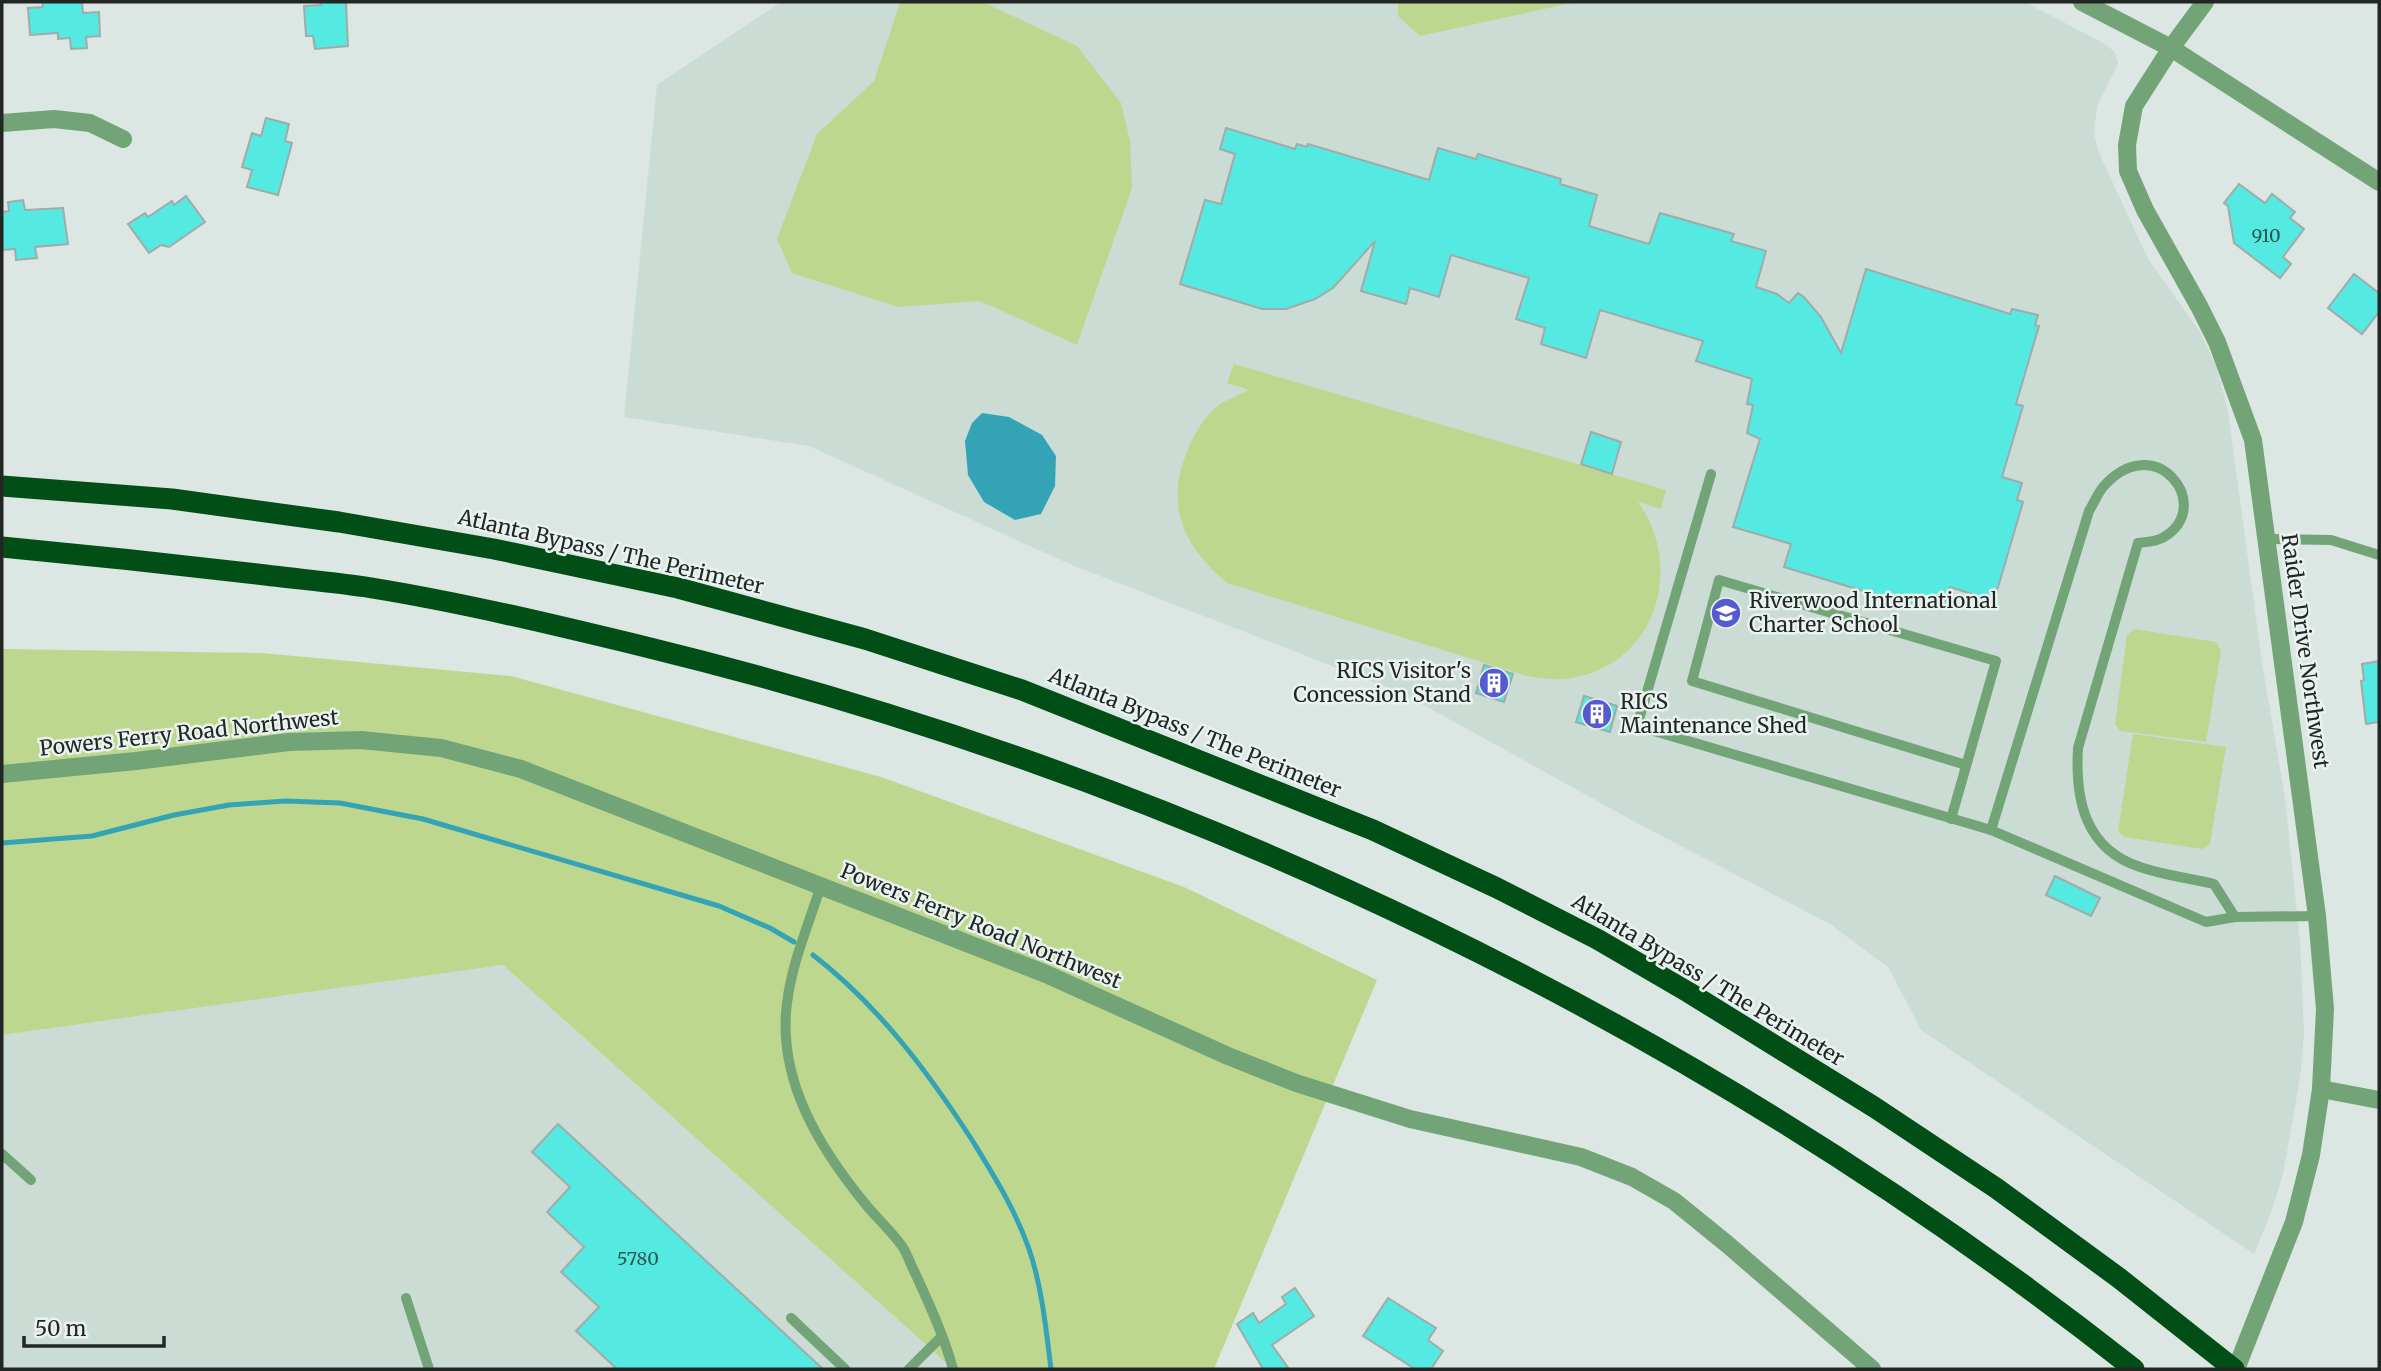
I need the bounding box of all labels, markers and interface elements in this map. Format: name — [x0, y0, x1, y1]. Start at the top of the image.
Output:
house number: 910 — [2251, 224, 2281, 247]
street label: Atlanta Bypass / The Perimeter — [455, 503, 767, 600]
street label: Raider Drive Northwest — [2276, 532, 2335, 770]
place label: Riverwood International Charter School — [1749, 587, 1998, 638]
school or university icon: Riverwood International Charter School — [1709, 596, 1743, 630]
place label: RICS Visitor's Concession Stand — [1293, 657, 1471, 708]
street label: Atlanta Bypass / The Perimeter — [1044, 661, 1345, 804]
building icon: RICS Visitor's Concession Stand — [1477, 666, 1511, 700]
place label: RICS Maintenance Shed — [1620, 688, 1807, 739]
building icon: RICS Maintenance Shed — [1580, 697, 1614, 731]
street label: Powers Ferry Road Northwest — [38, 703, 340, 762]
street label: Powers Ferry Road Northwest — [837, 857, 1126, 994]
street label: Atlanta Bypass / The Perimeter — [1566, 887, 1849, 1072]
house number: 5780 — [617, 1247, 659, 1270]
scale bar — [24, 1304, 164, 1348]
text: 50 m — [35, 1315, 86, 1342]

